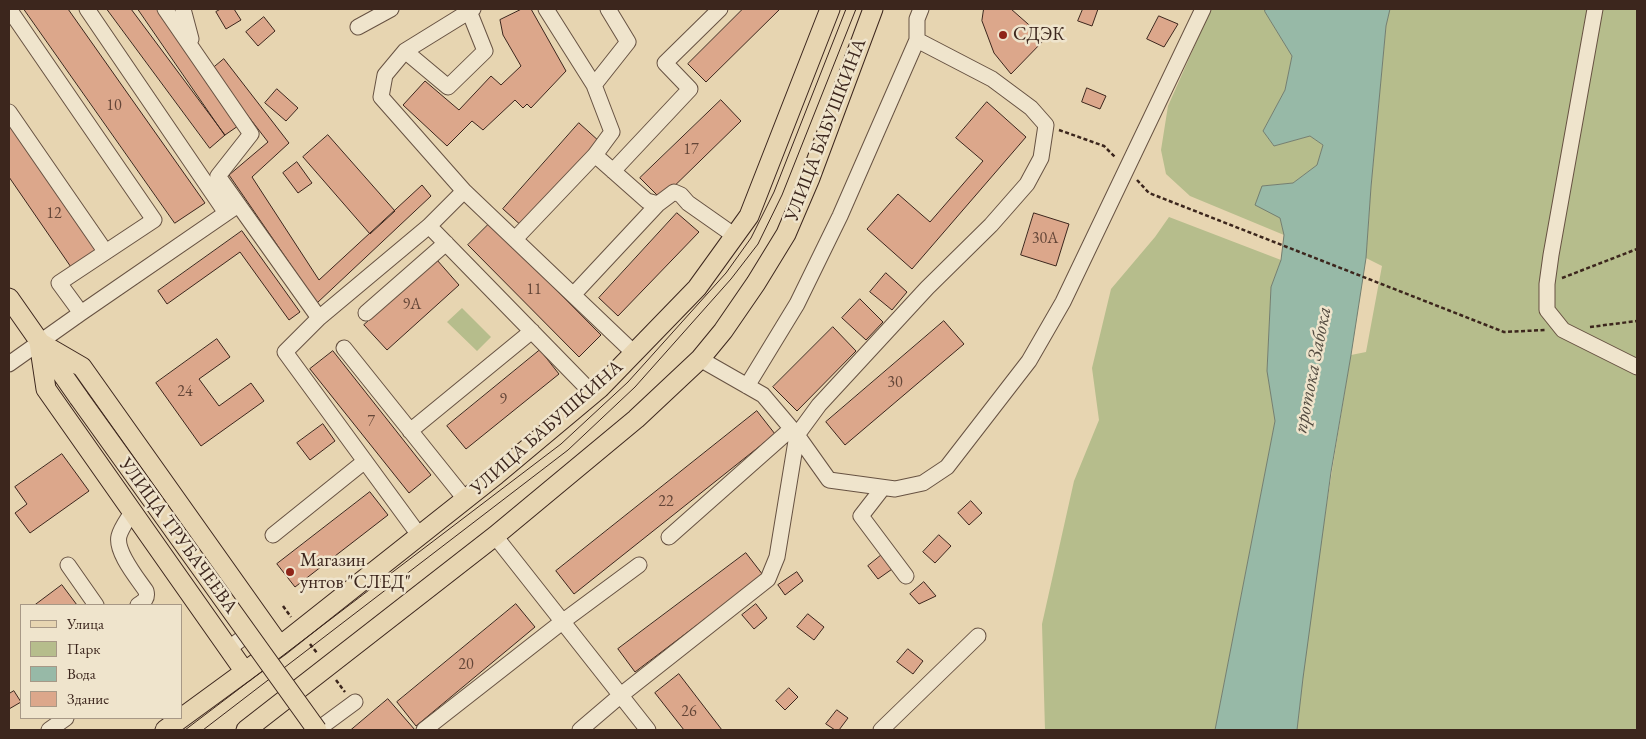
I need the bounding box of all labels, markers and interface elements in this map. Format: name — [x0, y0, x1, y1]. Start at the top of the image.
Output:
place label: СДЭК — [1013, 24, 1065, 46]
marker: СДЭК — [997, 29, 1009, 41]
street label: УЛИЦА БАБУШКИНА — [781, 35, 871, 225]
house number: 10 — [106, 96, 122, 116]
house number: 17 — [683, 140, 699, 160]
house number: 12 — [46, 204, 62, 224]
house number: 30А — [1032, 229, 1058, 249]
house number: 11 — [526, 280, 542, 300]
house number: 9А — [403, 295, 421, 315]
water label: протока Забока — [1289, 305, 1337, 435]
street label: УЛИЦА БАБУШКИНА — [466, 356, 628, 500]
house number: 30 — [887, 373, 903, 393]
house number: 24 — [177, 382, 193, 402]
house number: 9 — [499, 390, 507, 410]
house number: 7 — [367, 412, 375, 432]
street label: УЛИЦА ТРУБАЧЕЕВА — [114, 454, 242, 618]
house number: 22 — [658, 492, 674, 512]
place label: Магазин унтов "СЛЕД" — [300, 550, 411, 594]
marker: Магазин унтов "СЛЕД" — [284, 566, 296, 578]
legend — [20, 604, 182, 719]
text: Улица — [67, 614, 104, 633]
text: Парк — [67, 639, 100, 658]
house number: 20 — [458, 655, 474, 675]
text: Вода — [67, 664, 96, 683]
text: Здание — [67, 689, 109, 708]
house number: 26 — [681, 702, 697, 722]

